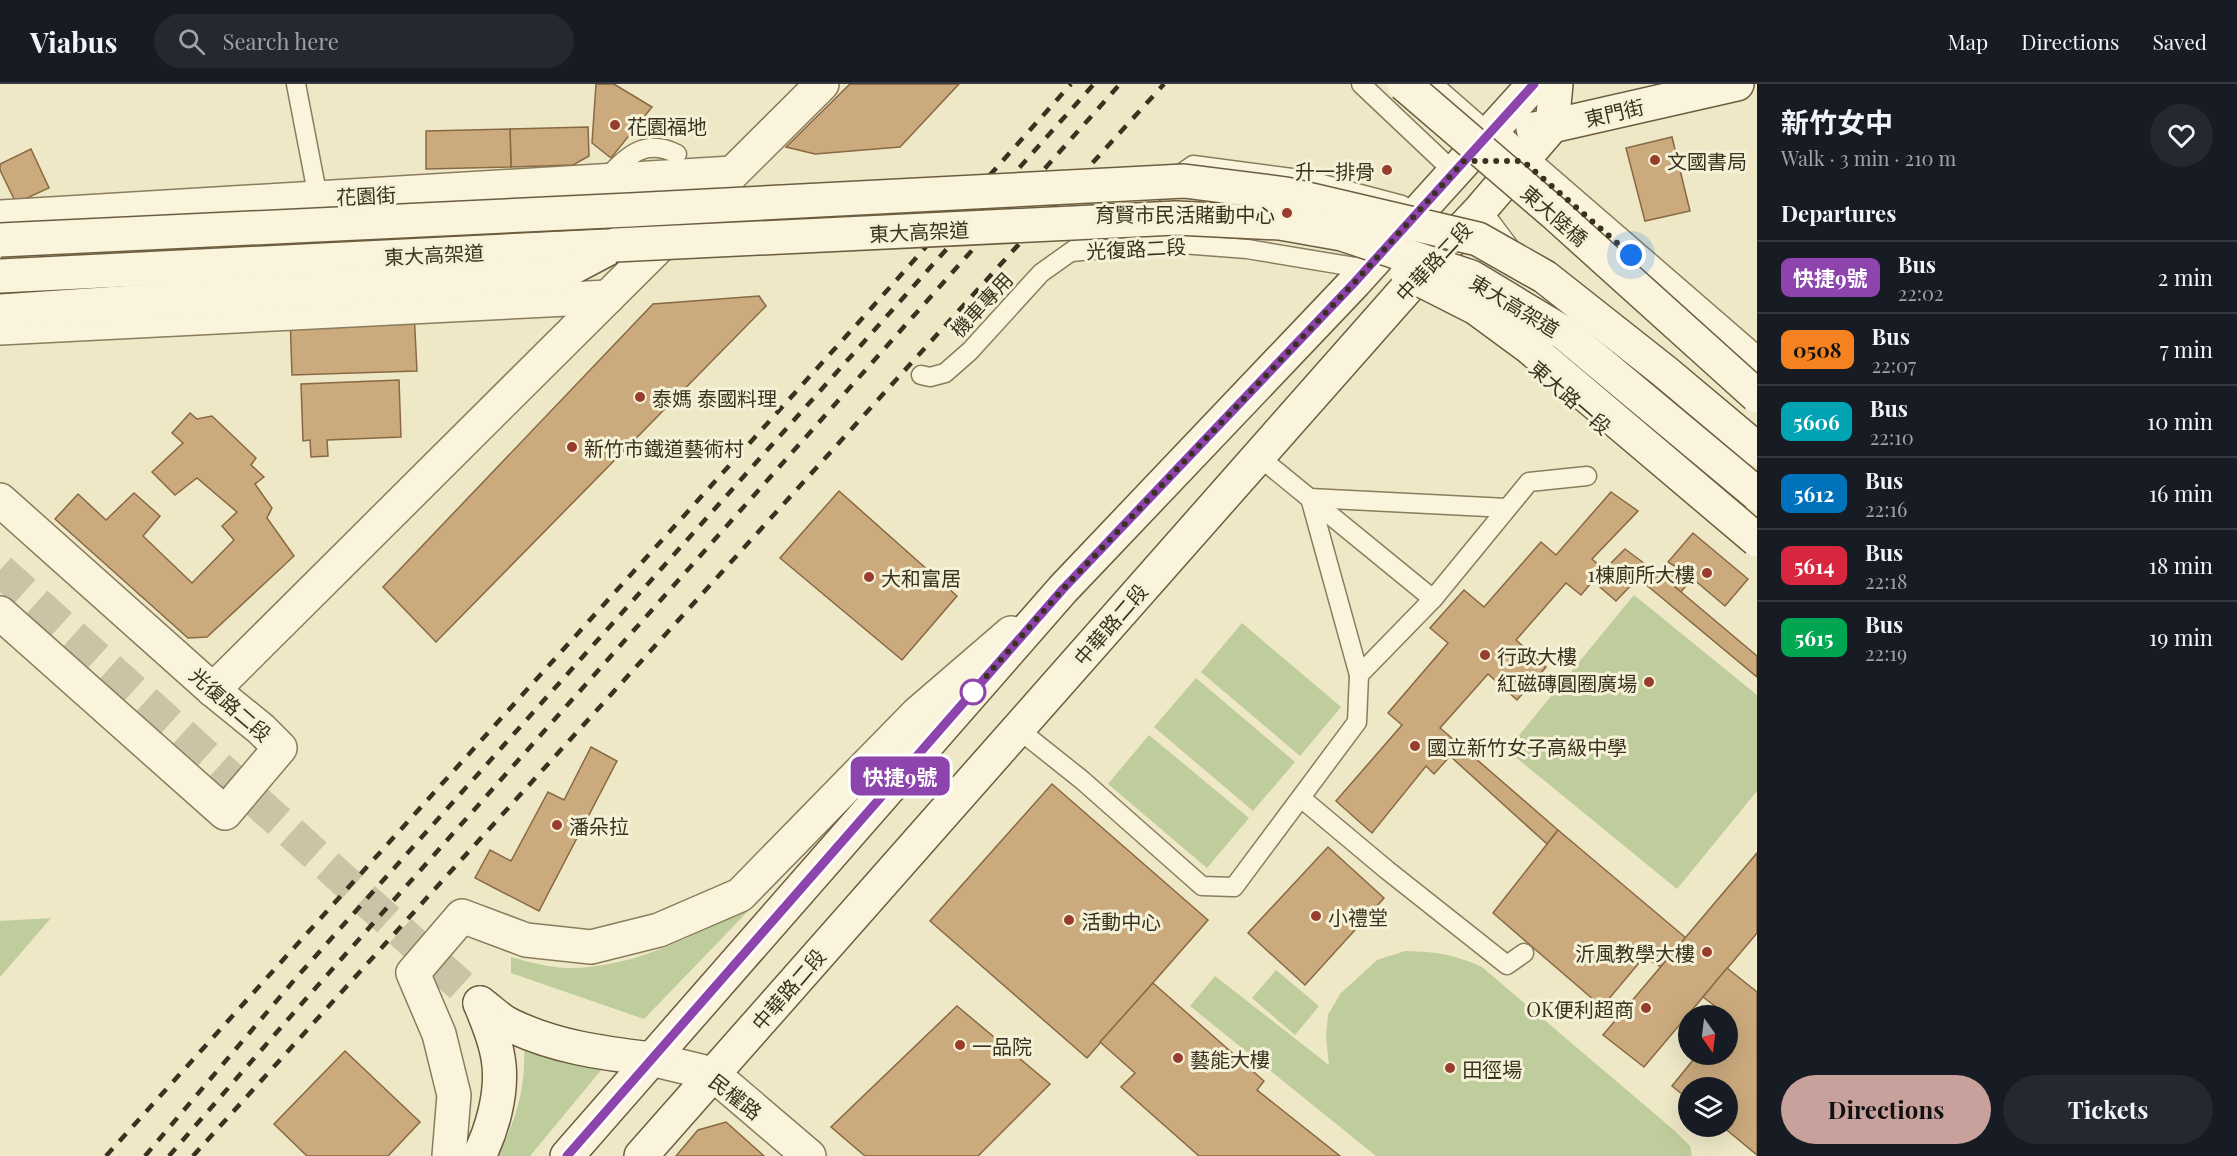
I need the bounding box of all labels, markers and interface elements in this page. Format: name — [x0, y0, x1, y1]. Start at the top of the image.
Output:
search box — [154, 14, 574, 68]
text: Viabus — [30, 23, 118, 60]
icon: search — [175, 25, 208, 58]
text: Search here — [223, 26, 339, 56]
text: Map — [1947, 27, 1988, 55]
text: Directions — [2021, 27, 2119, 55]
text: Saved — [2152, 27, 2207, 55]
street label: 東門街 — [1582, 92, 1646, 132]
text: 新竹女中 — [1781, 103, 1893, 140]
button: heart — [2150, 104, 2213, 167]
place label: 花園福地 — [627, 112, 707, 139]
marker: 花園福地 — [608, 118, 622, 132]
text: Walk · 3 min · 210 m — [1781, 144, 1956, 171]
place label: 文國書局 — [1667, 147, 1747, 174]
marker: 文國書局 — [1648, 153, 1662, 167]
place label: 升一排骨 — [1295, 157, 1375, 184]
marker: 升一排骨 — [1380, 163, 1394, 177]
street label: 東大陸橋 — [1516, 179, 1594, 251]
street label: 花園街 — [335, 180, 397, 210]
text: Departures — [1781, 198, 1896, 228]
place label: 育賢市民活賭動中心 — [1095, 200, 1275, 227]
marker: 育賢市民活賭動中心 — [1280, 206, 1294, 220]
street label: 東大高架道 — [868, 215, 970, 247]
street label: 中華路二段 — [1389, 215, 1477, 307]
street label: 光復路二段 — [1085, 232, 1187, 264]
street label: 東大高架道 — [383, 238, 485, 270]
your location — [1616, 240, 1646, 270]
text: Bus — [1898, 249, 1936, 279]
text: 2 min — [2158, 262, 2213, 292]
text: 快捷9號 — [1793, 263, 1868, 291]
street label: 機車專用 — [944, 266, 1018, 342]
street label: 東大高架道 — [1465, 268, 1565, 342]
text: 22:02 — [1898, 279, 1944, 306]
text: Bus — [1872, 321, 1910, 351]
text: 7 min — [2160, 334, 2213, 364]
text: 0508 — [1793, 335, 1842, 363]
text: 22:07 — [1872, 351, 1916, 378]
street label: 東大路一段 — [1524, 354, 1618, 440]
place label: 泰媽 泰國料理 — [652, 384, 777, 411]
marker: 泰媽 泰國料理 — [633, 390, 647, 404]
text: Bus — [1870, 393, 1908, 423]
text: 10 min — [2147, 406, 2213, 436]
text: 5606 — [1793, 407, 1840, 435]
text: 22:10 — [1870, 423, 1914, 450]
place label: 新竹市鐵道藝術村 — [584, 434, 744, 461]
marker: 新竹市鐵道藝術村 — [565, 440, 579, 454]
text: Bus — [1865, 465, 1903, 495]
text: 16 min — [2149, 478, 2213, 508]
text: 5612 — [1794, 479, 1834, 507]
text: 22:16 — [1865, 495, 1907, 522]
text: Bus — [1865, 537, 1903, 567]
text: 18 min — [2149, 550, 2213, 580]
text: 5614 — [1794, 551, 1834, 579]
place label: 1棟廁所大樓 — [1588, 560, 1695, 587]
place label: 大和富居 — [881, 564, 961, 591]
marker: 1棟廁所大樓 — [1700, 566, 1714, 580]
text: 22:18 — [1865, 567, 1907, 594]
marker: 大和富居 — [862, 570, 876, 584]
street label: 中華路二段 — [1067, 577, 1153, 671]
text: Bus — [1865, 609, 1903, 639]
text: 19 min — [2149, 622, 2213, 652]
text: 5615 — [1795, 623, 1833, 651]
text: 22:19 — [1865, 639, 1907, 666]
place label: 行政大樓 — [1497, 642, 1577, 669]
marker: 行政大樓 — [1478, 648, 1492, 662]
street label: 光復路二段 — [184, 661, 278, 747]
place label: 紅磁磚圓圈廣場 — [1497, 669, 1637, 696]
marker: 紅磁磚圓圈廣場 — [1642, 675, 1656, 689]
unlabelled marker — [960, 679, 986, 705]
place label: 國立新竹女子高級中學 — [1427, 733, 1627, 760]
marker: 國立新竹女子高級中學 — [1408, 739, 1422, 753]
line badge: 快捷9號 — [858, 756, 942, 796]
text: 快捷9號 — [863, 762, 937, 790]
place label: 潘朵拉 — [569, 812, 629, 839]
marker: 潘朵拉 — [550, 818, 564, 832]
place label: 小禮堂 — [1328, 903, 1388, 930]
place label: 活動中心 — [1081, 907, 1161, 934]
marker: 小禮堂 — [1309, 909, 1323, 923]
marker: 活動中心 — [1062, 913, 1076, 927]
place label: 沂風教學大樓 — [1575, 939, 1695, 966]
street label: 中華路二段 — [745, 942, 831, 1036]
marker: 沂風教學大樓 — [1700, 945, 1714, 959]
place label: OK便利超商 — [1526, 995, 1634, 1022]
marker: OK便利超商 — [1639, 1001, 1653, 1015]
north arrow — [1678, 1005, 1738, 1065]
map controls — [1678, 1005, 1738, 1137]
place label: 一品院 — [972, 1032, 1032, 1059]
marker: 一品院 — [953, 1038, 967, 1052]
place label: 藝能大樓 — [1190, 1045, 1270, 1072]
marker: 藝能大樓 — [1171, 1051, 1185, 1065]
place label: 田徑場 — [1462, 1055, 1522, 1082]
marker: 田徑場 — [1443, 1061, 1457, 1075]
street label: 民權路 — [704, 1067, 768, 1125]
button: Directions — [1781, 1075, 1991, 1144]
button: Tickets — [2003, 1075, 2213, 1144]
button: layers — [1678, 1077, 1738, 1137]

